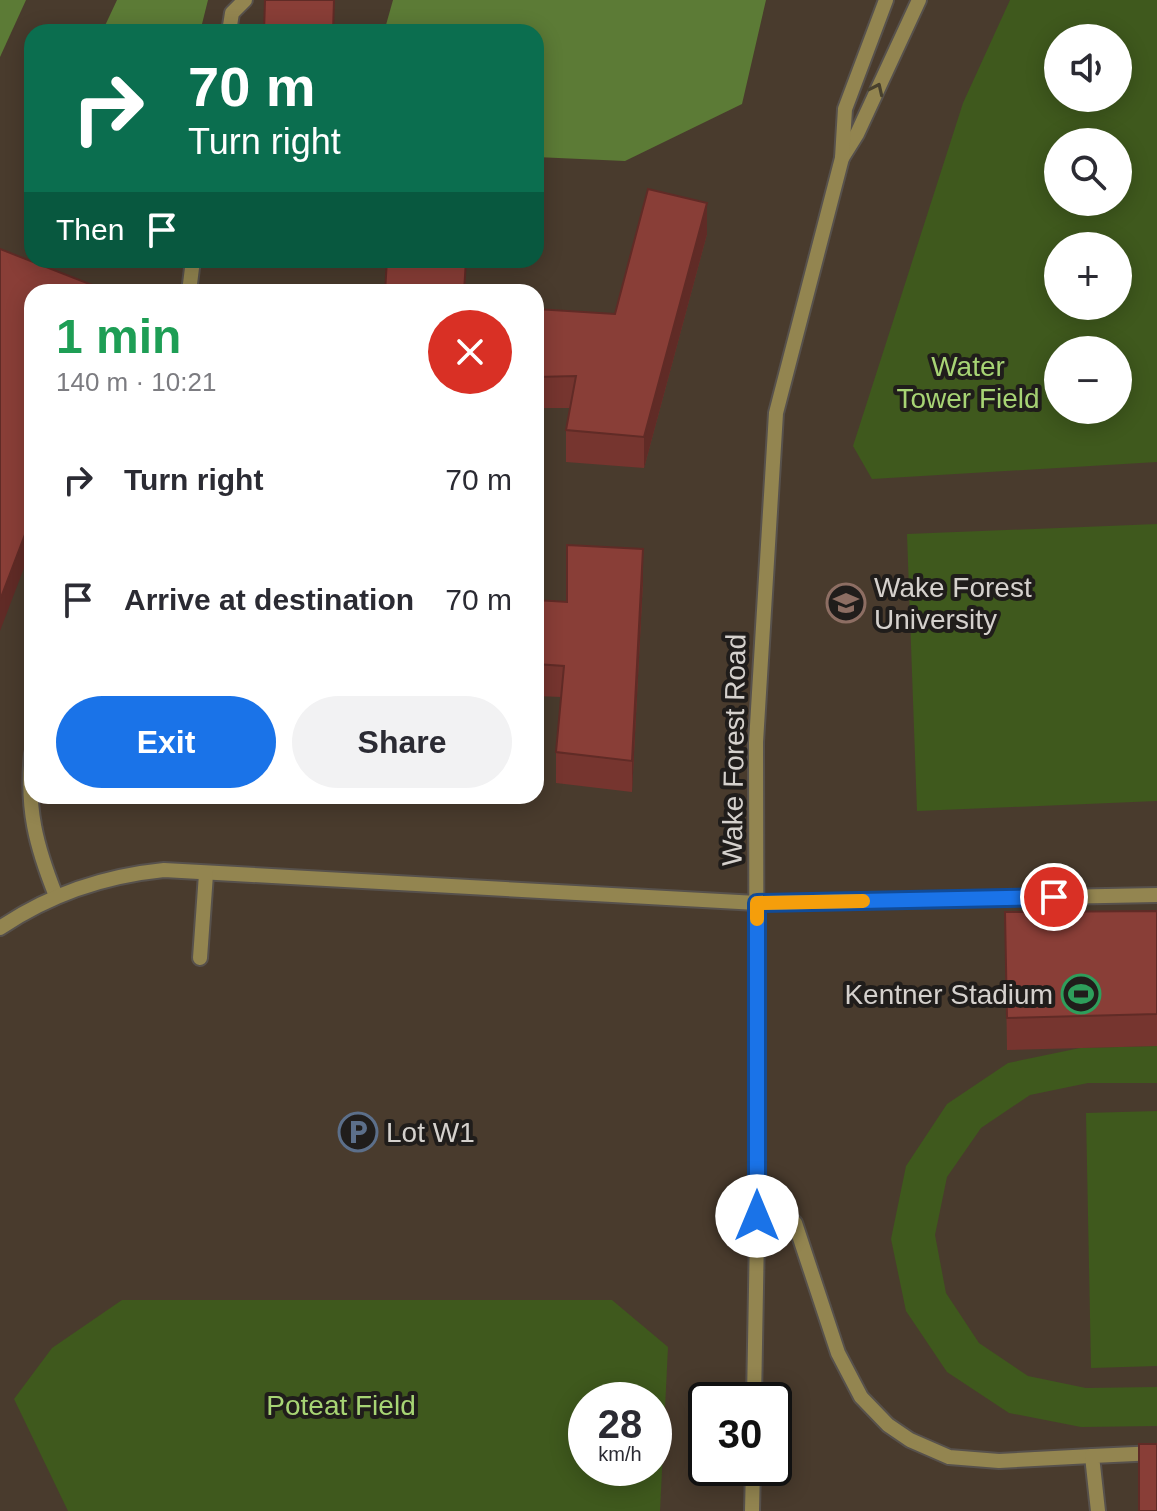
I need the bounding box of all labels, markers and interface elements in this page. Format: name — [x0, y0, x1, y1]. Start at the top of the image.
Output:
map controls — [1044, 24, 1132, 424]
button: sound — [1044, 24, 1132, 112]
text: 70 m — [188, 55, 316, 118]
icon: right — [56, 56, 160, 160]
one-way arrow — [867, 82, 883, 97]
text: Turn right — [188, 121, 341, 162]
button: search — [1044, 128, 1132, 216]
icon: arrive — [140, 208, 184, 252]
text: Then — [56, 213, 124, 246]
button: + — [1044, 232, 1132, 320]
text: 1 min — [56, 310, 181, 363]
button: close — [428, 310, 512, 394]
button: − — [1044, 336, 1132, 424]
park label: Water Tower Field — [896, 351, 1040, 414]
text: 140 m · 10:21 — [56, 367, 216, 397]
icon: right — [56, 458, 100, 502]
text: Turn right — [124, 463, 263, 496]
text: 70 m — [445, 463, 512, 496]
place label: Wake Forest University — [874, 572, 1032, 635]
icon: arrive — [56, 578, 100, 622]
school or university icon: Wake Forest University — [825, 582, 867, 624]
text: Arrive at destination — [124, 583, 414, 616]
text: 70 m — [445, 583, 512, 616]
street label: Wake Forest Road — [716, 634, 752, 866]
button: Exit — [56, 696, 276, 788]
button: Share — [292, 696, 512, 788]
pin — [1020, 863, 1088, 931]
icon: arrive — [1032, 875, 1076, 919]
sports icon: Kentner Stadium — [1060, 973, 1102, 1015]
place label: Kentner Stadium — [844, 979, 1053, 1010]
parking icon: Lot W1 — [337, 1111, 379, 1153]
place label: Lot W1 — [386, 1117, 475, 1148]
position arrow — [715, 1174, 799, 1258]
speed limit sign: 30 — [688, 1382, 792, 1486]
park label: Poteat Field — [266, 1390, 416, 1421]
text: 28 — [598, 1402, 642, 1446]
text: km/h — [598, 1443, 642, 1465]

